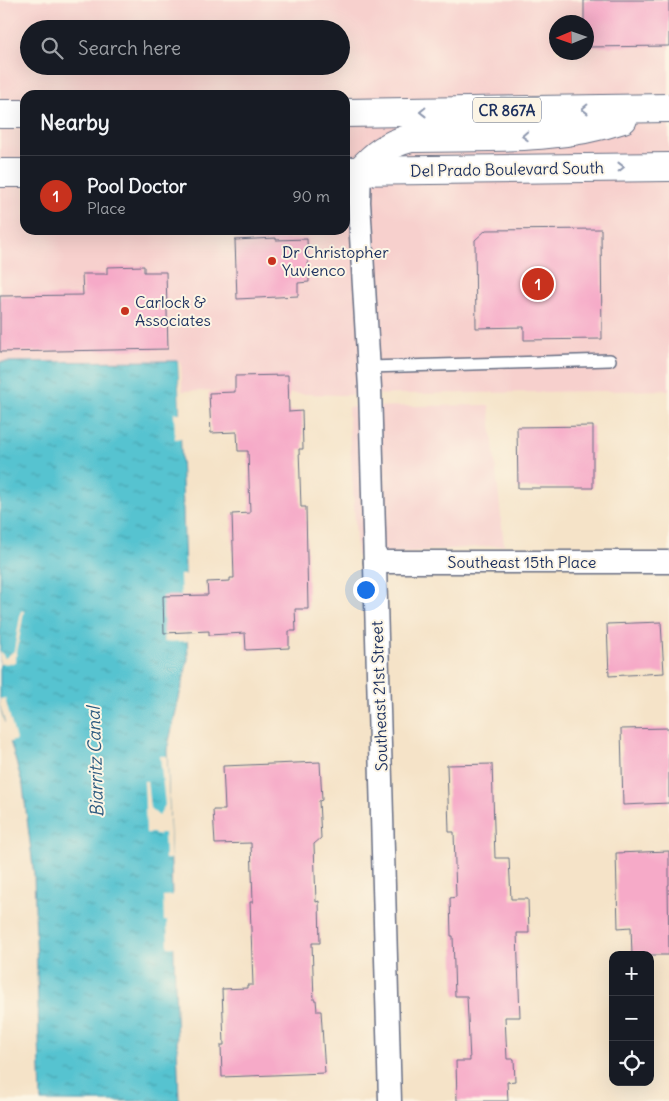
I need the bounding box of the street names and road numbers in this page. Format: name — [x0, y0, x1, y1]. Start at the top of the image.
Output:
road number: CR 867A — [473, 98, 541, 122]
street label: Del Prado Boulevard South — [410, 157, 604, 181]
street label: Southeast 15th Place — [448, 552, 596, 572]
street label: Southeast 21st Street — [366, 620, 392, 772]

